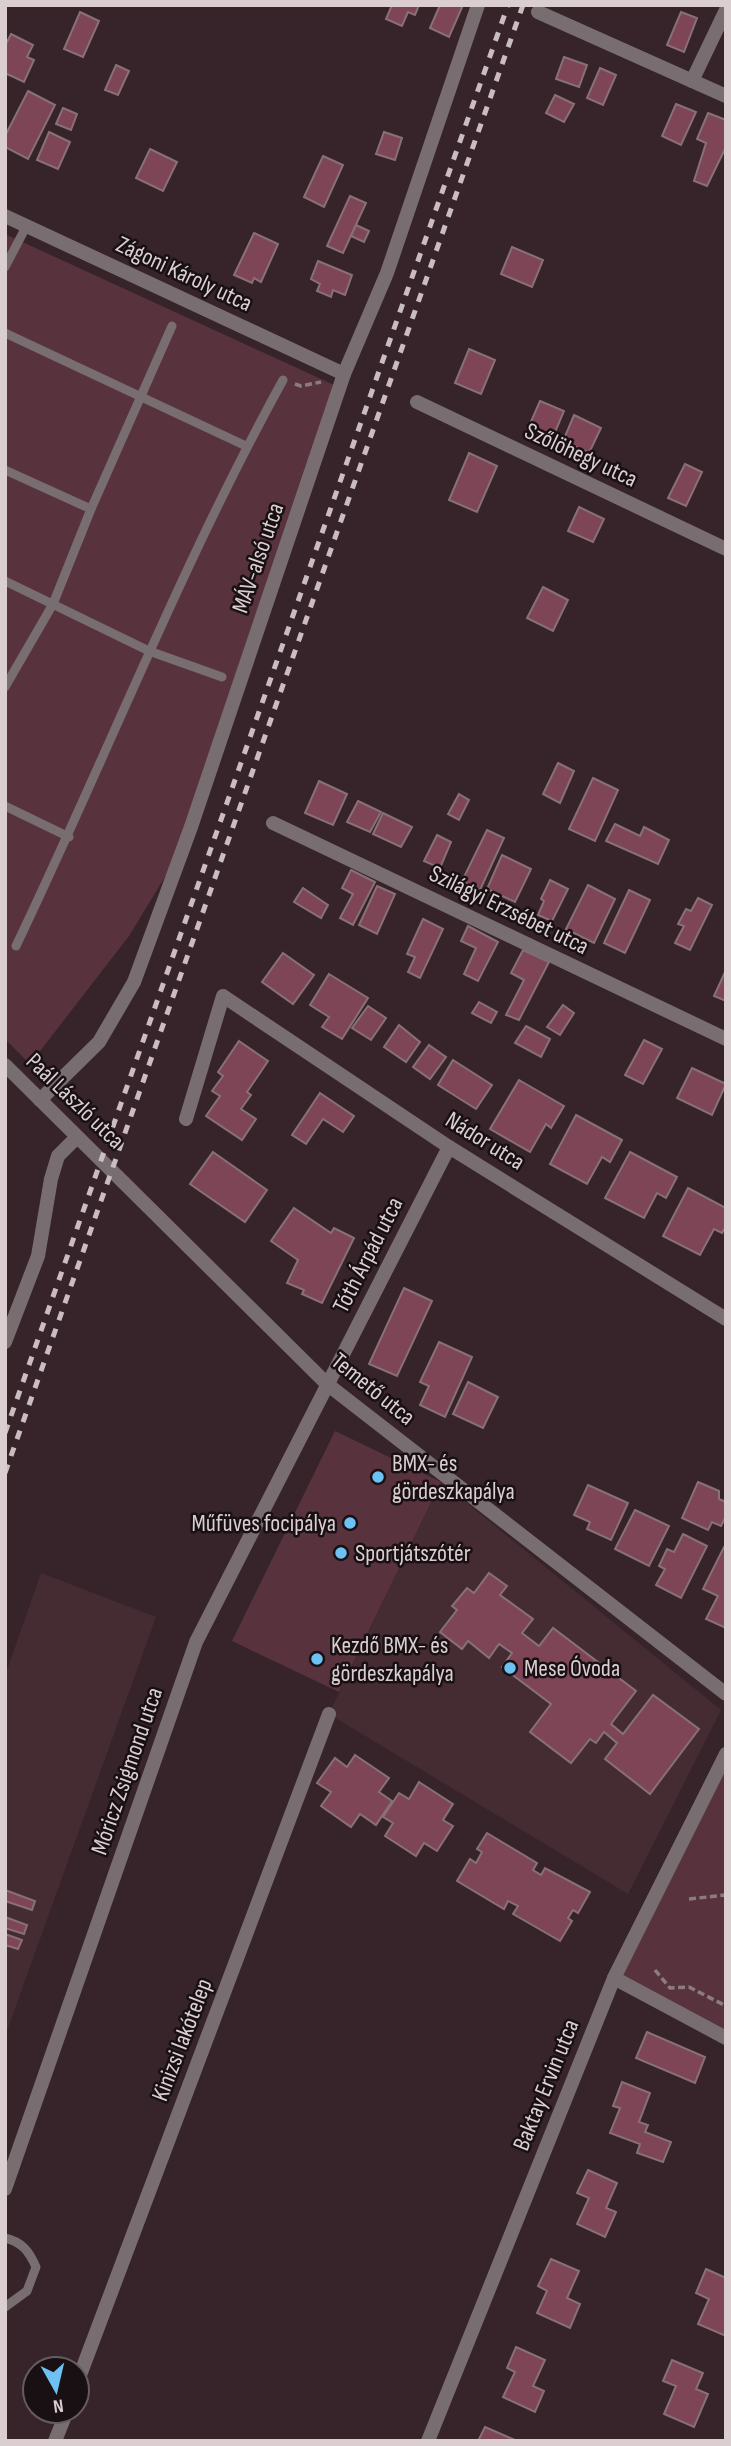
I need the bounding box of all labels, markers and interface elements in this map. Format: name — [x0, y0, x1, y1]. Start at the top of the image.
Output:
street label: Zágoni Károly utca — [111, 230, 257, 318]
street label: Szőlöhegy utca — [520, 416, 642, 494]
street label: MÁV-alsó utca — [226, 499, 290, 617]
street label: Szilágyi Erzsébet utca — [425, 859, 593, 961]
street label: Paál László utca — [20, 1047, 130, 1155]
street label: Nádor utca — [440, 1105, 530, 1177]
street label: Tóth Árpád utca — [327, 1192, 409, 1318]
street label: Temető utca — [325, 1346, 421, 1432]
place label: BMX- és gördeszkapálya — [392, 1449, 515, 1506]
marker: BMX- és gördeszkapálya — [370, 1469, 386, 1485]
place label: Műfüves focipálya — [191, 1509, 336, 1538]
marker: Műfüves focipálya — [342, 1515, 358, 1531]
place label: Sportjátszótér — [355, 1539, 471, 1568]
marker: Sportjátszótér — [333, 1545, 349, 1561]
place label: Kezdő BMX- és gördeszkapálya — [331, 1631, 454, 1688]
marker: Kezdő BMX- és gördeszkapálya — [309, 1651, 325, 1667]
place label: Mese Óvoda — [524, 1654, 620, 1683]
marker: Mese Óvoda — [502, 1660, 518, 1676]
street label: Móricz Zsigmond utca — [85, 1684, 169, 1858]
street label: Kinizsi lakótelep — [145, 1975, 219, 2105]
street label: Baktay Ervin utca — [507, 2015, 585, 2155]
north arrow — [21, 2355, 91, 2425]
text: N — [52, 2393, 65, 2417]

